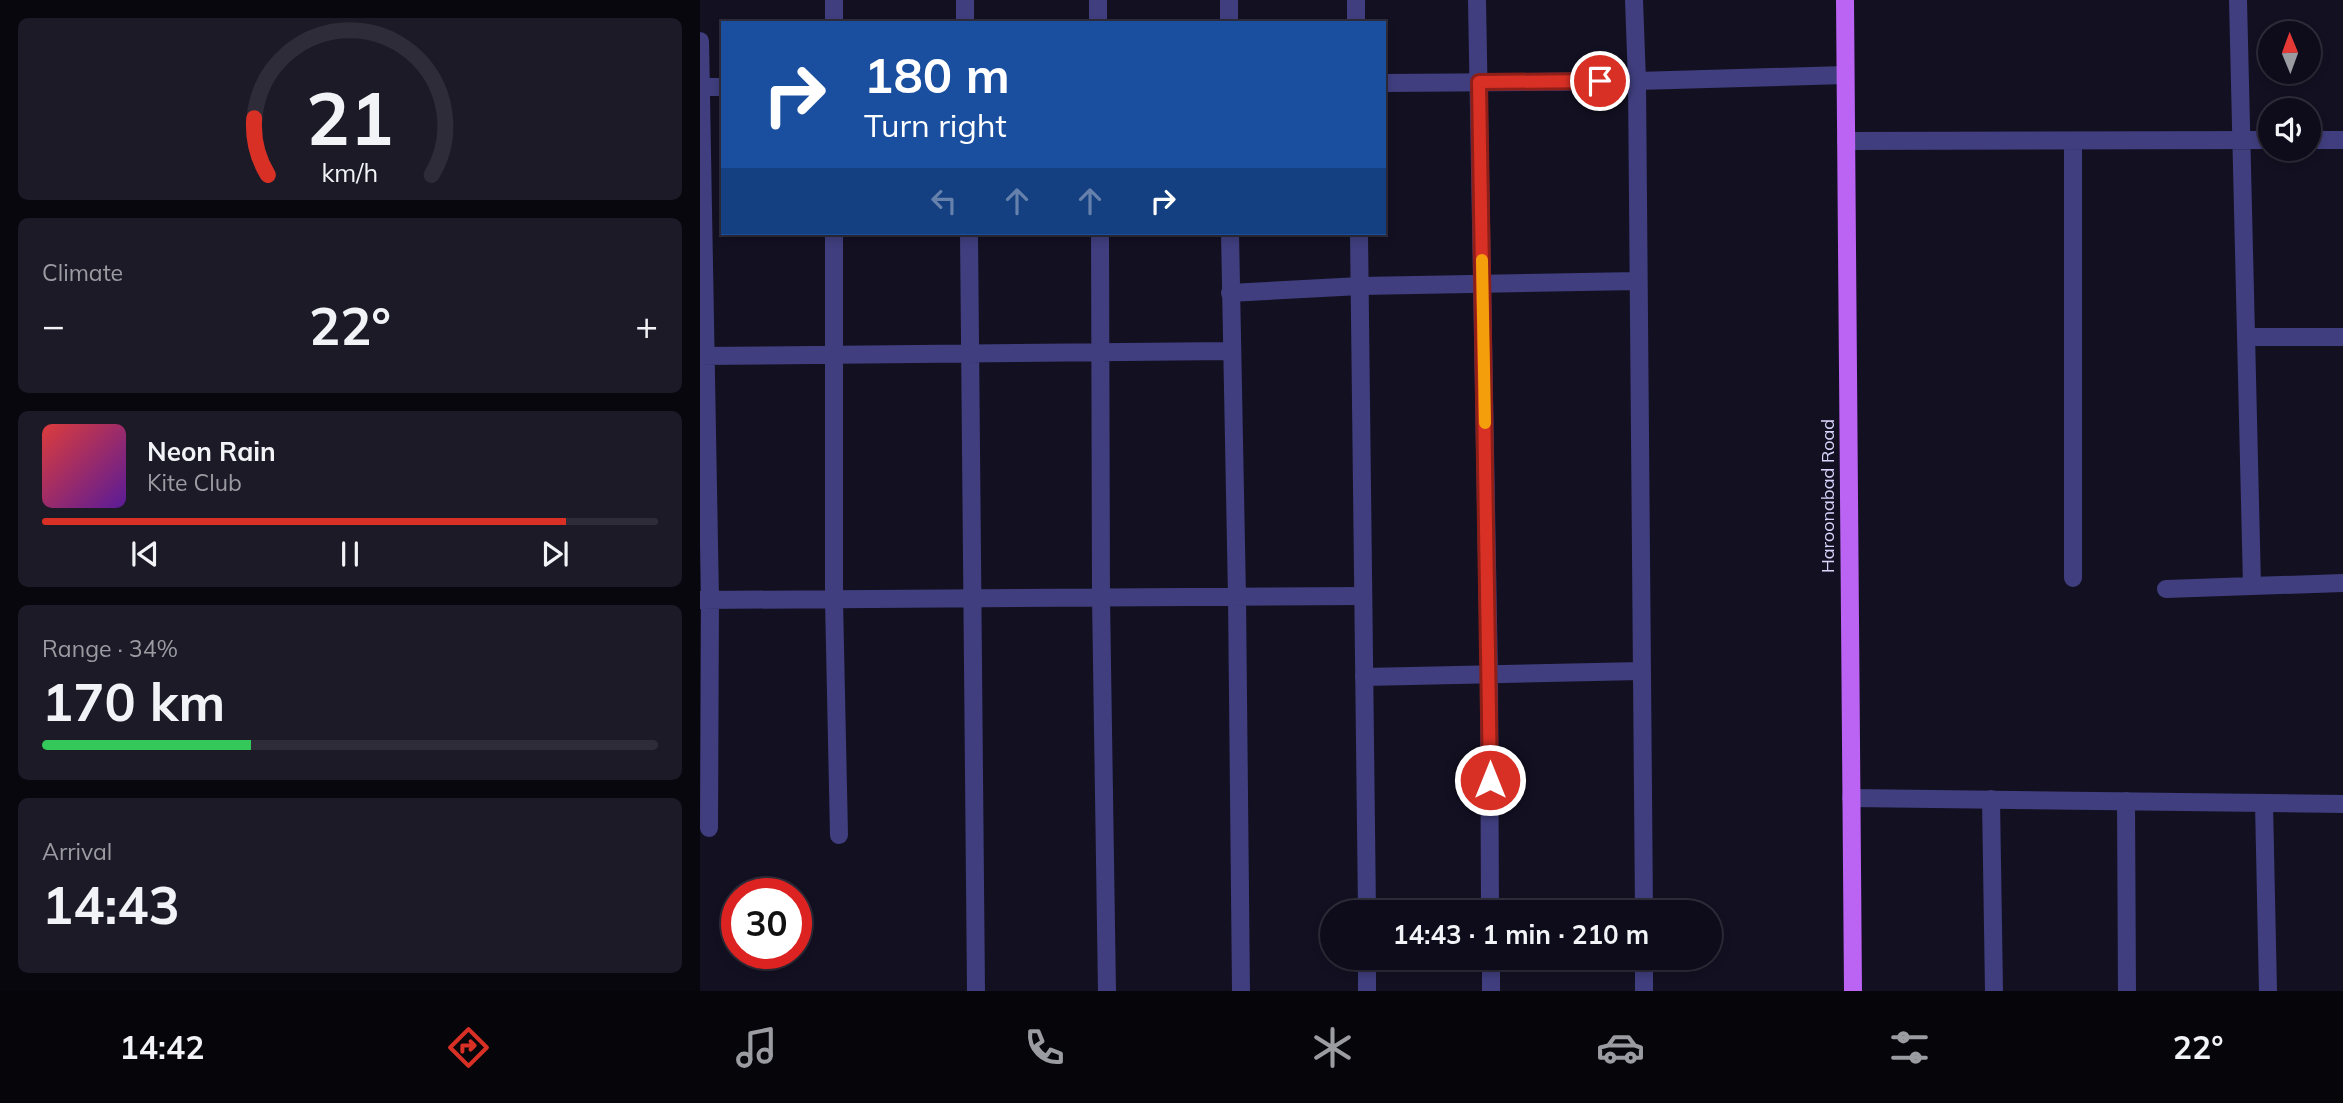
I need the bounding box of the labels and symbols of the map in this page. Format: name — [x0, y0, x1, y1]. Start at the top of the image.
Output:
north arrow — [2258, 21, 2320, 84]
pin — [1570, 51, 1630, 111]
street label: Haroonabad Road — [1816, 419, 1839, 573]
position arrow — [1453, 743, 1527, 817]
speed limit sign: 30 — [721, 878, 812, 969]

